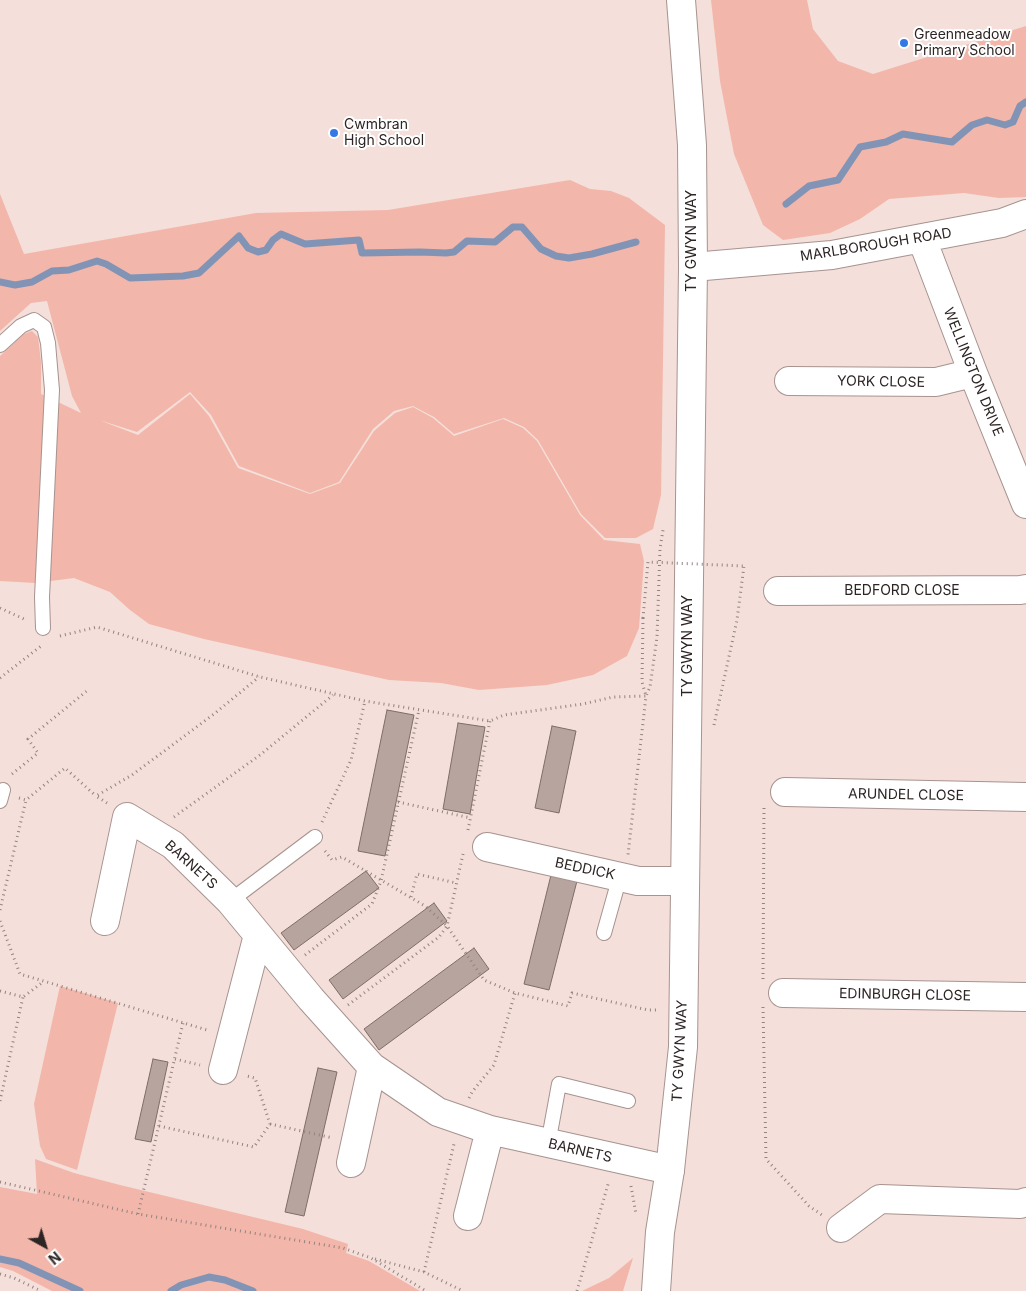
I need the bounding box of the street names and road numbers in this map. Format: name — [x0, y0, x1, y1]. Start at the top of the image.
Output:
street label: TY GWYN WAY — [684, 190, 700, 292]
street label: MARLBOROUGH ROAD — [799, 225, 953, 265]
street label: WELLINGTON DRIVE — [940, 305, 1006, 439]
street label: YORK CLOSE — [837, 373, 925, 391]
street label: BEDFORD CLOSE — [844, 583, 960, 599]
street label: TY GWYN WAY — [680, 595, 696, 697]
street label: ARUNDEL CLOSE — [848, 786, 964, 804]
street label: BARNETS — [161, 837, 221, 893]
street label: BEDDICK — [553, 854, 617, 884]
street label: EDINBURGH CLOSE — [839, 985, 971, 1005]
street label: TY GWYN WAY — [669, 1000, 691, 1102]
street label: BARNETS — [547, 1136, 613, 1166]

